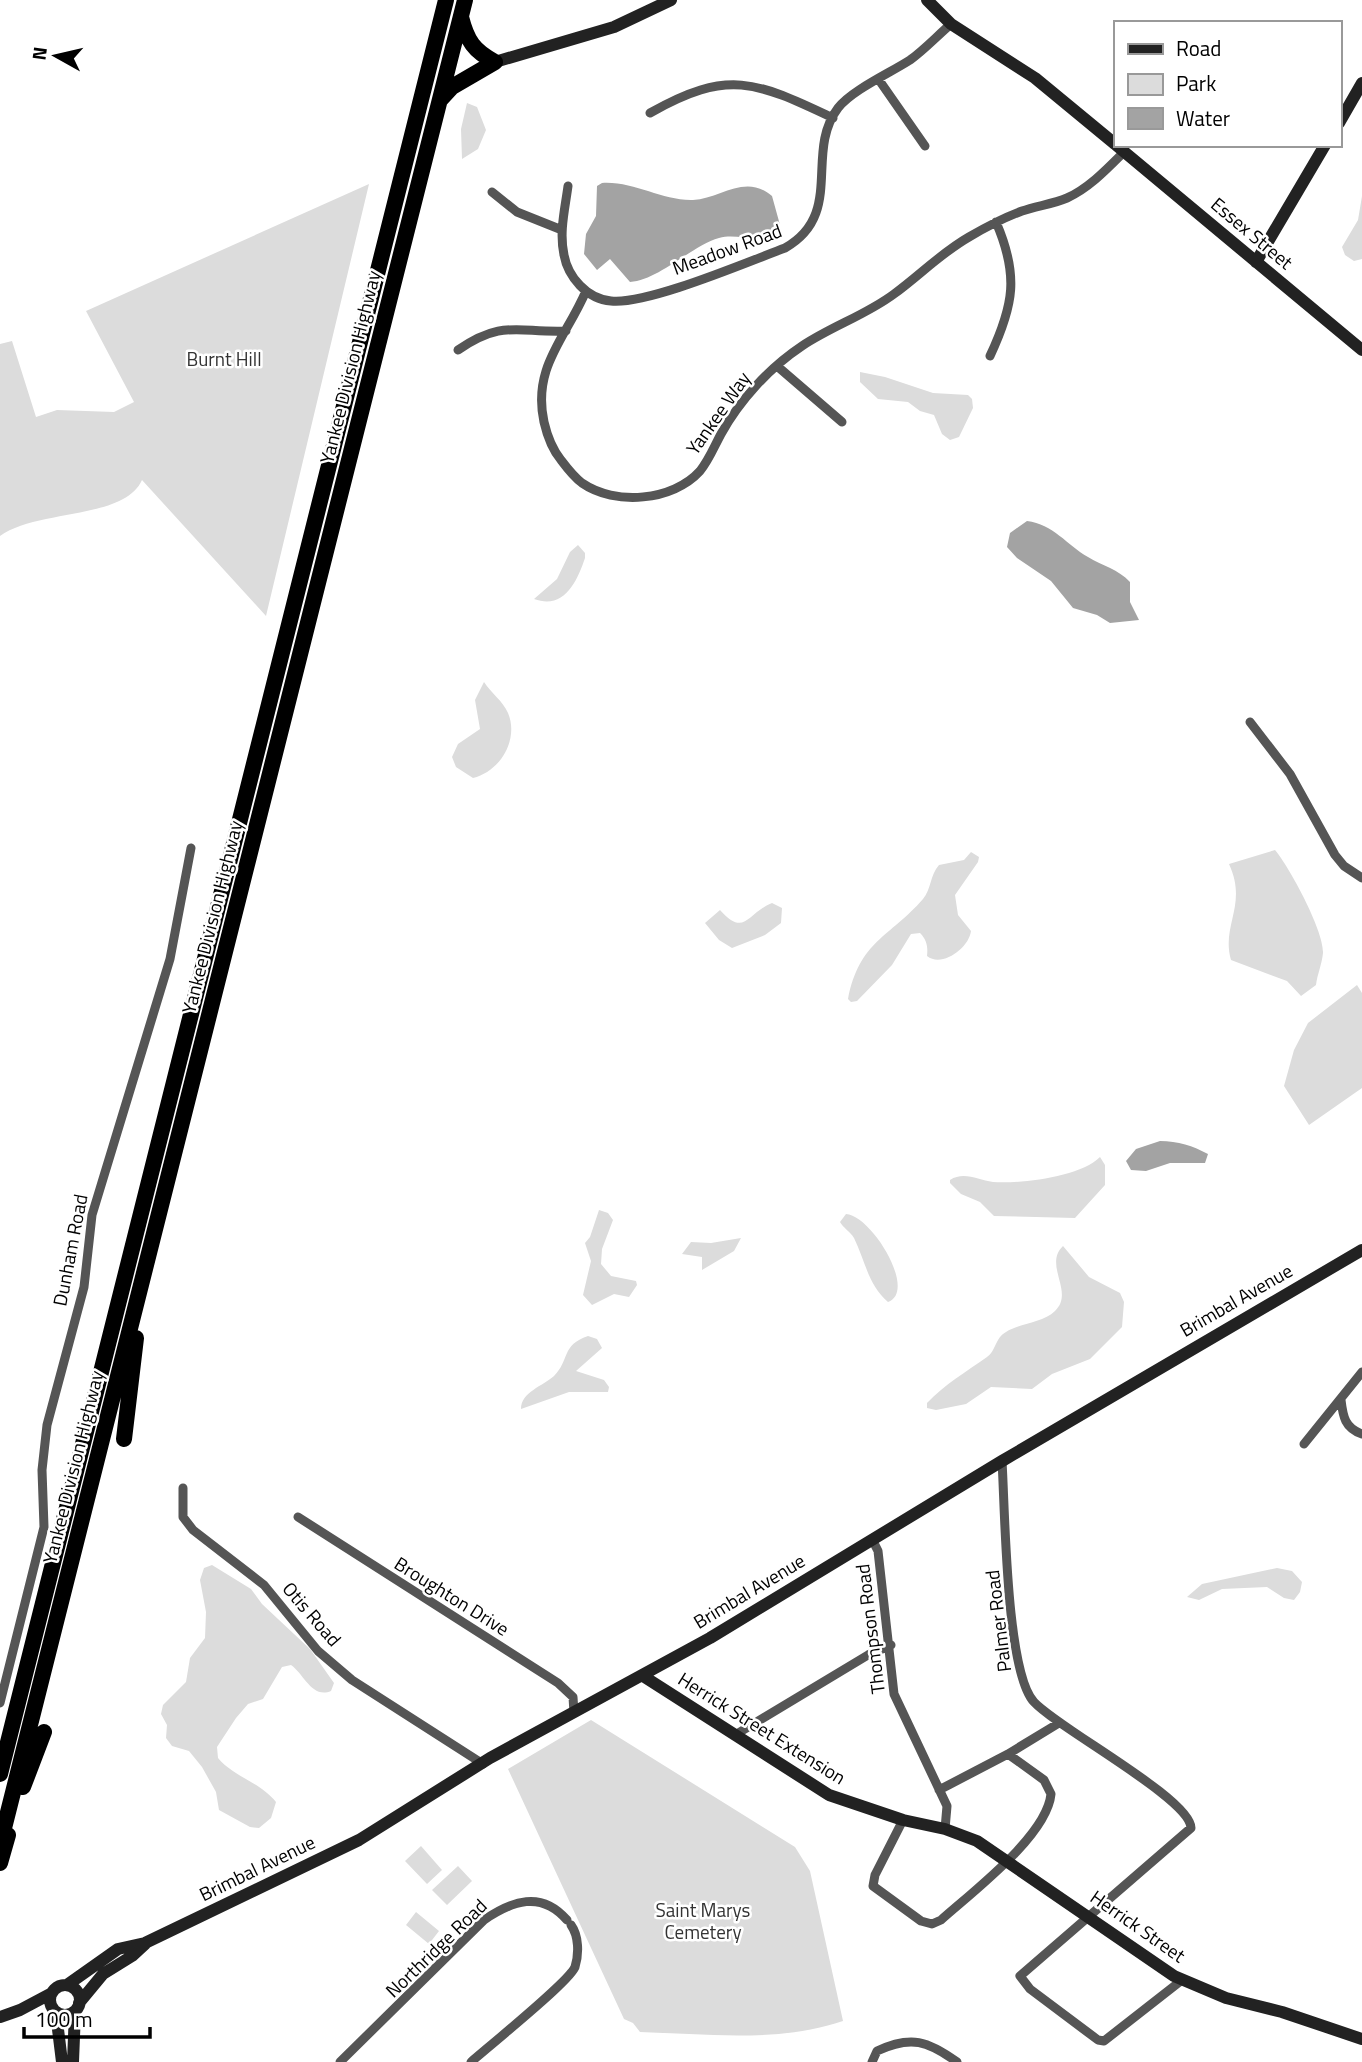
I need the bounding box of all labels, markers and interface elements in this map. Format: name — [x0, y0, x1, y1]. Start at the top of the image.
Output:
north arrow — [21, 21, 91, 91]
legend — [1114, 21, 1341, 147]
text: Road — [1176, 32, 1221, 64]
text: N — [23, 45, 54, 62]
text: Park — [1176, 67, 1216, 99]
text: Water — [1176, 102, 1230, 134]
street label: Essex Street — [1205, 190, 1300, 276]
street label: Meadow Road — [668, 215, 786, 282]
street label: Yankee Division Highway — [312, 267, 388, 466]
park label: Burnt Hill — [186, 344, 262, 373]
street label: Yankee Way — [678, 365, 757, 460]
street label: Yankee Division Highway — [174, 817, 250, 1016]
street label: Dunham Road — [44, 1191, 95, 1308]
street label: Brimbal Avenue — [1174, 1256, 1297, 1344]
street label: Yankee Division Highway — [35, 1367, 111, 1566]
street label: Brimbal Avenue — [687, 1546, 810, 1635]
street label: Broughton Drive — [389, 1549, 515, 1643]
street label: Thompson Road — [847, 1563, 892, 1696]
street label: Palmer Road — [977, 1568, 1018, 1674]
street label: Otis Road — [276, 1575, 349, 1652]
street label: Herrick Street Extension — [673, 1664, 852, 1791]
street label: Brimbal Avenue — [194, 1827, 320, 1908]
street label: Herrick Street — [1085, 1882, 1192, 1969]
street label: Northridge Road — [378, 1891, 493, 2004]
park label: Saint Marys Cemetery — [656, 1895, 751, 1946]
scale bar — [24, 1996, 150, 2040]
text: 100 m — [35, 2003, 92, 2035]

